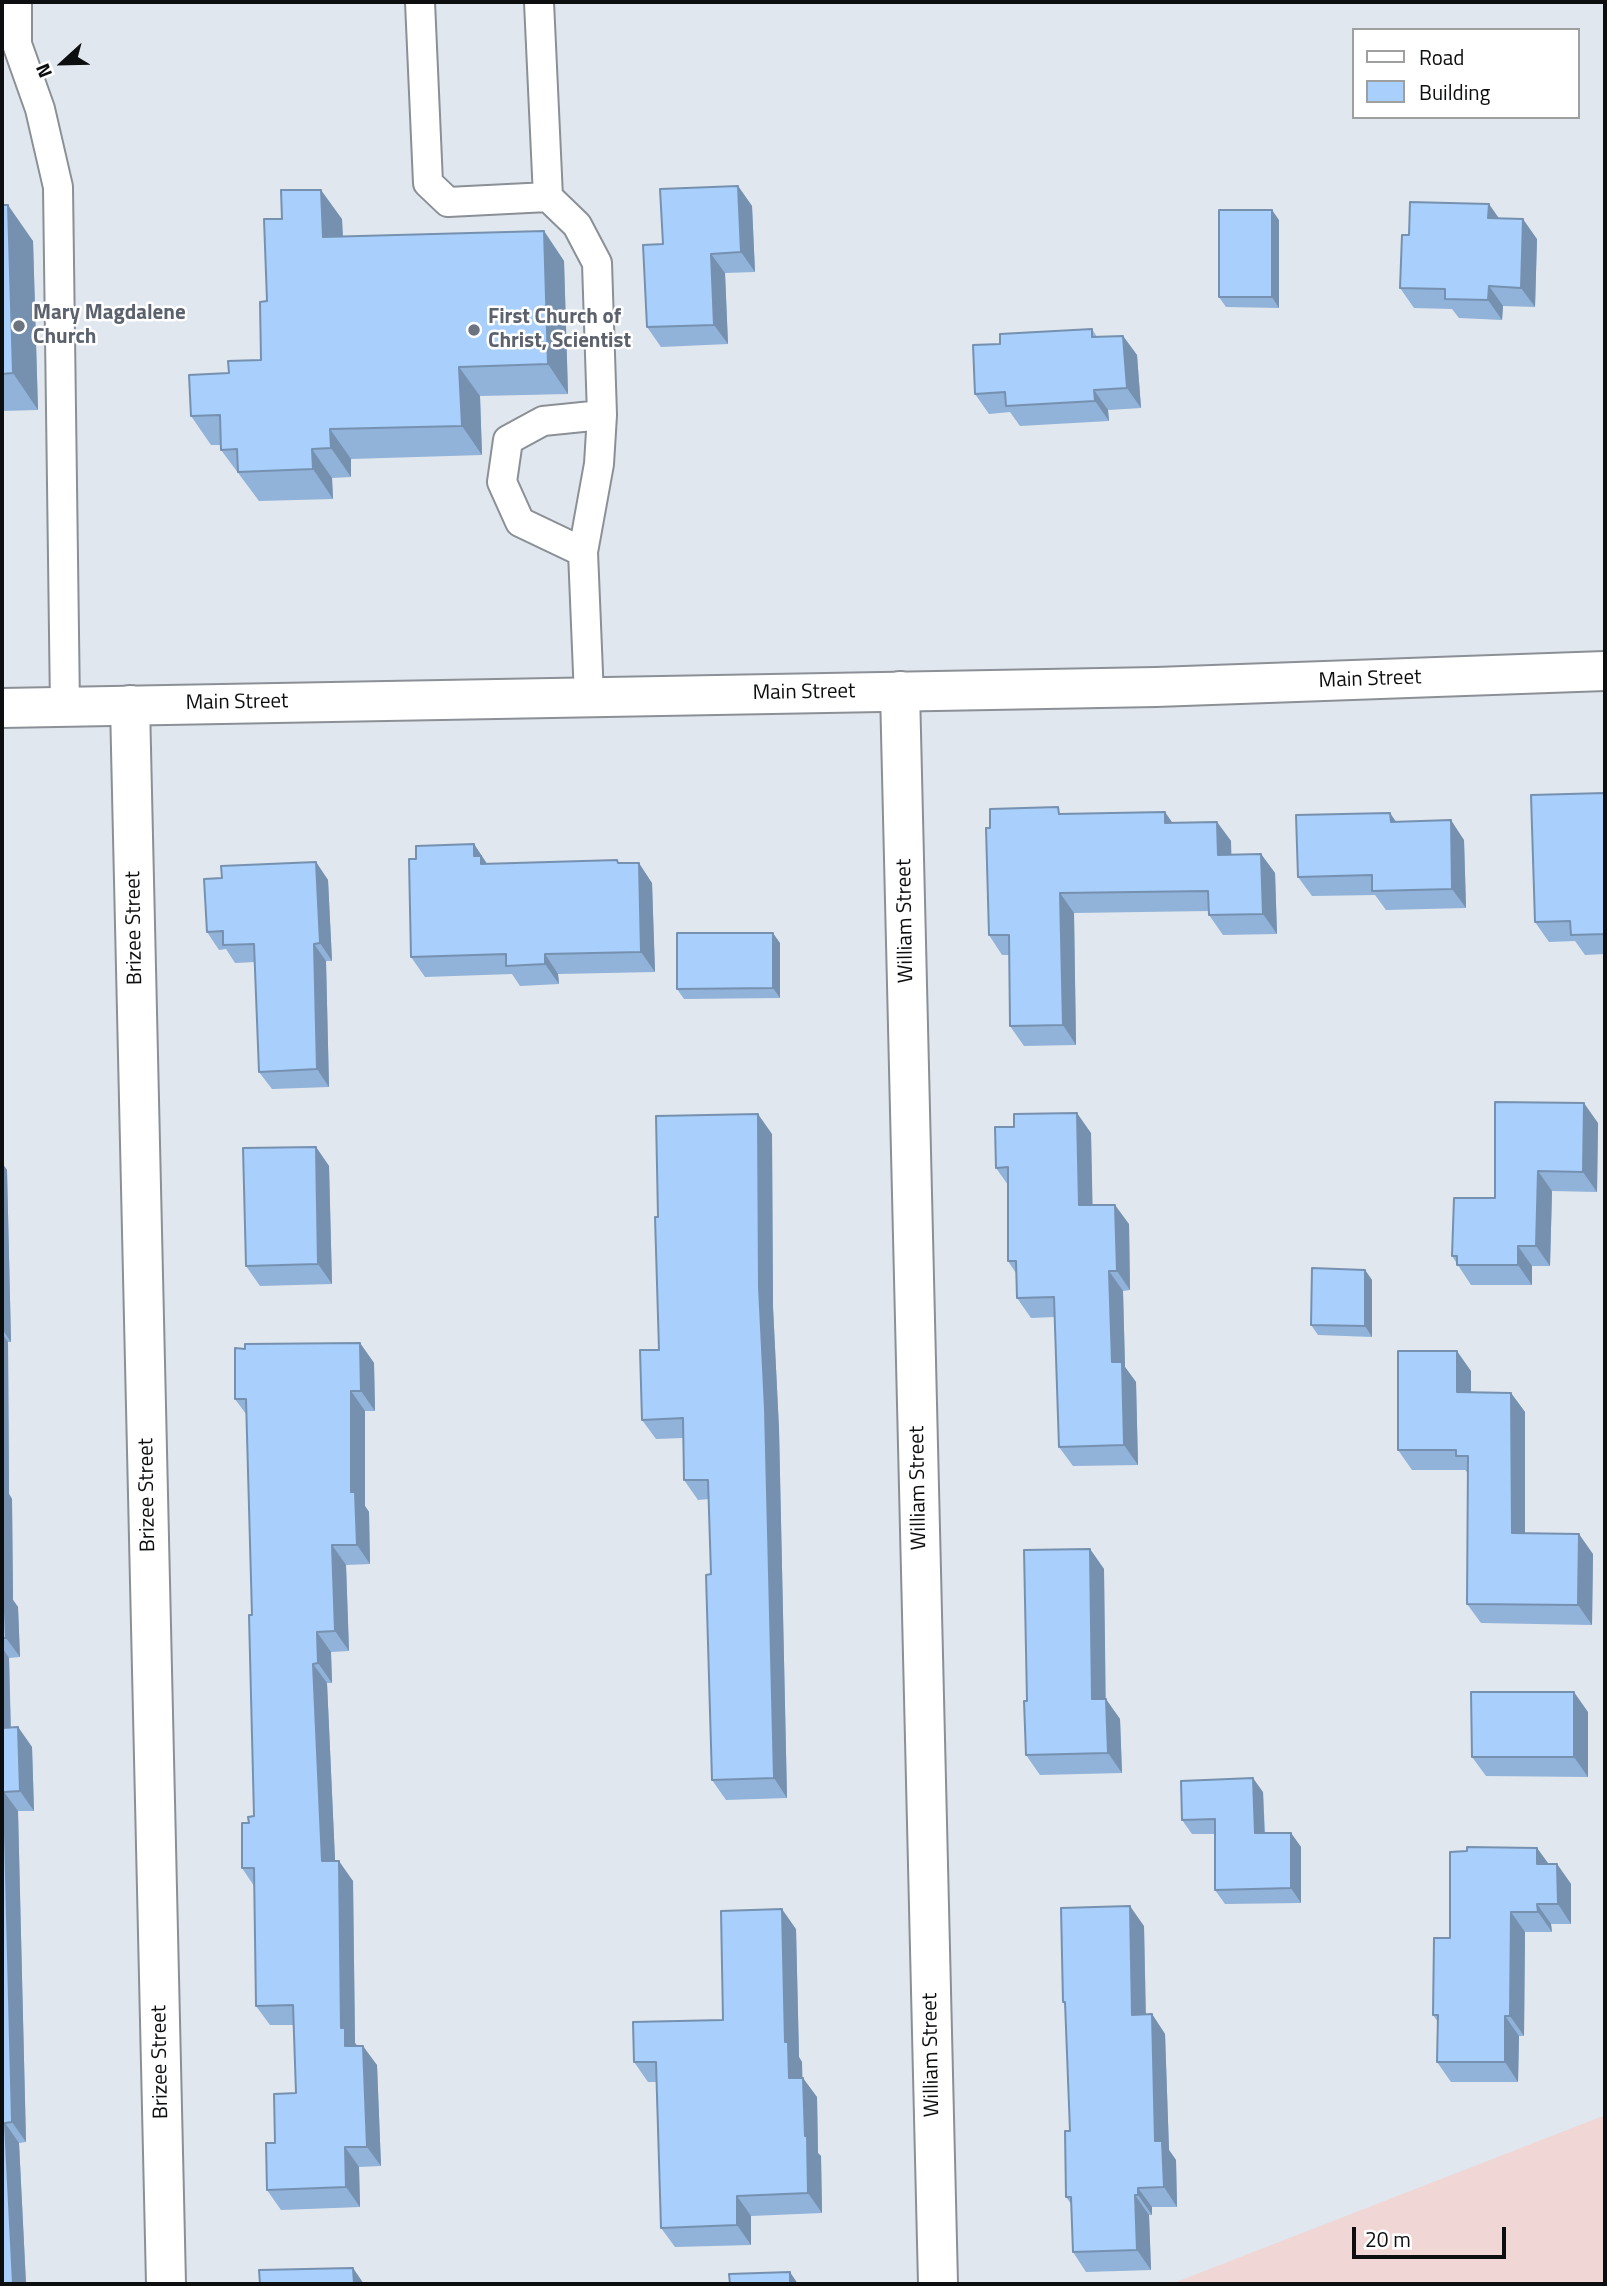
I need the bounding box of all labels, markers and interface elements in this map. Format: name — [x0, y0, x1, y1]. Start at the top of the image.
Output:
north arrow — [28, 28, 98, 98]
legend — [1352, 28, 1579, 119]
text: Road — [1419, 41, 1464, 73]
text: N — [27, 60, 59, 83]
text: Building — [1419, 76, 1490, 108]
place label: Mary Magdalene Church — [33, 301, 186, 351]
place label: First Church of Christ, Scientist — [488, 305, 631, 355]
marker: Mary Magdalene Church — [11, 318, 27, 334]
marker: First Church of Christ, Scientist — [466, 322, 482, 338]
street label: Main Street — [1318, 666, 1422, 694]
street label: Main Street — [752, 680, 856, 706]
street label: Main Street — [185, 690, 289, 716]
street label: William Street — [892, 859, 920, 983]
street label: Brizee Street — [121, 871, 149, 985]
street label: William Street — [905, 1426, 933, 1550]
street label: Brizee Street — [134, 1438, 162, 1552]
street label: William Street — [918, 1993, 946, 2117]
street label: Brizee Street — [147, 2005, 175, 2119]
scale bar — [1355, 2212, 1509, 2256]
text: 20 m — [1365, 2223, 1411, 2255]

